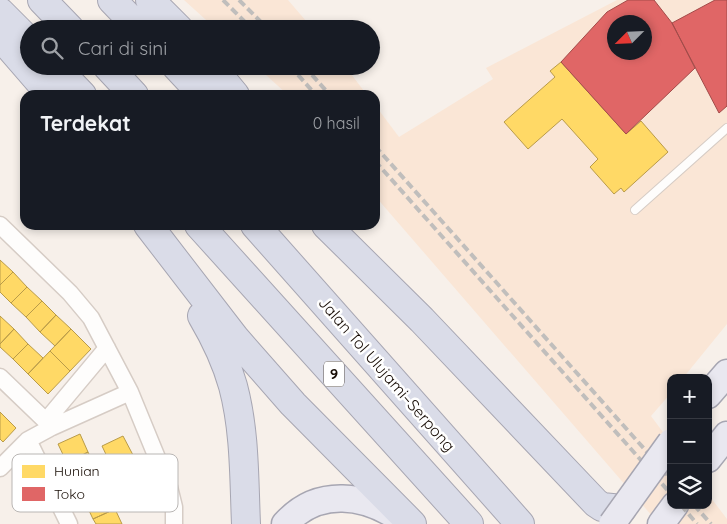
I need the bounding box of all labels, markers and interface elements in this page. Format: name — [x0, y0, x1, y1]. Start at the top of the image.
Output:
north arrow — [607, 15, 652, 60]
search box — [20, 20, 380, 75]
icon: search — [38, 34, 66, 62]
text: Cari di sini — [78, 36, 167, 60]
text: Terdekat — [40, 110, 131, 136]
text: 0 hasil — [313, 113, 360, 133]
street label: Jalan Tol Ulujami–Serpong — [314, 293, 460, 455]
road number: 9 — [324, 362, 344, 386]
map controls — [667, 374, 712, 509]
button: + — [667, 374, 712, 419]
button: − — [667, 419, 712, 464]
legend — [12, 454, 178, 512]
text: Hunian — [54, 462, 100, 480]
button: layers — [667, 464, 712, 509]
text: Toko — [54, 485, 85, 503]

